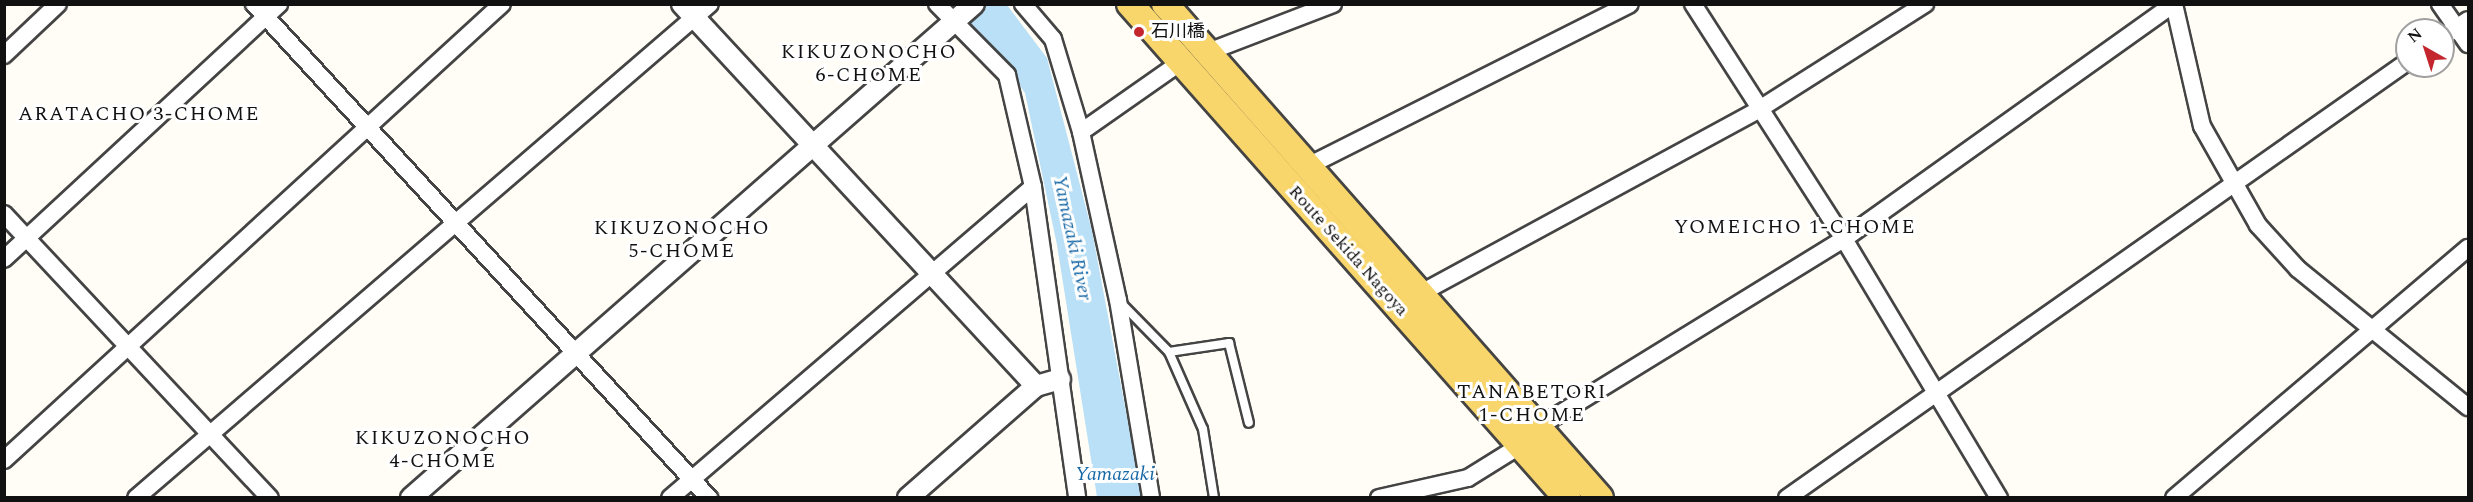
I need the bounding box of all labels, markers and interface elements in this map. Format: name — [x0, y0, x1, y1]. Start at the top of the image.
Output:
north arrow — [2395, 18, 2455, 78]
place label: 石川橋 — [1151, 21, 1205, 43]
text: N — [2402, 22, 2428, 49]
marker: 石川橋 — [1132, 25, 1146, 39]
district label: KIKUZONOCHO 6-CHOME — [781, 40, 957, 87]
district label: ARATACHO 3-CHOME — [18, 102, 260, 126]
water label: Yamazaki River — [1047, 173, 1097, 303]
street label: Route Sekida Nagoya — [1284, 181, 1412, 321]
district label: YOMEICHO 1-CHOME — [1674, 215, 1916, 239]
district label: KIKUZONOCHO 5-CHOME — [594, 217, 770, 264]
district label: TANABETORI 1-CHOME — [1457, 380, 1607, 427]
district label: KIKUZONOCHO 4-CHOME — [355, 427, 531, 474]
water label: Yamazaki — [1075, 462, 1155, 486]

